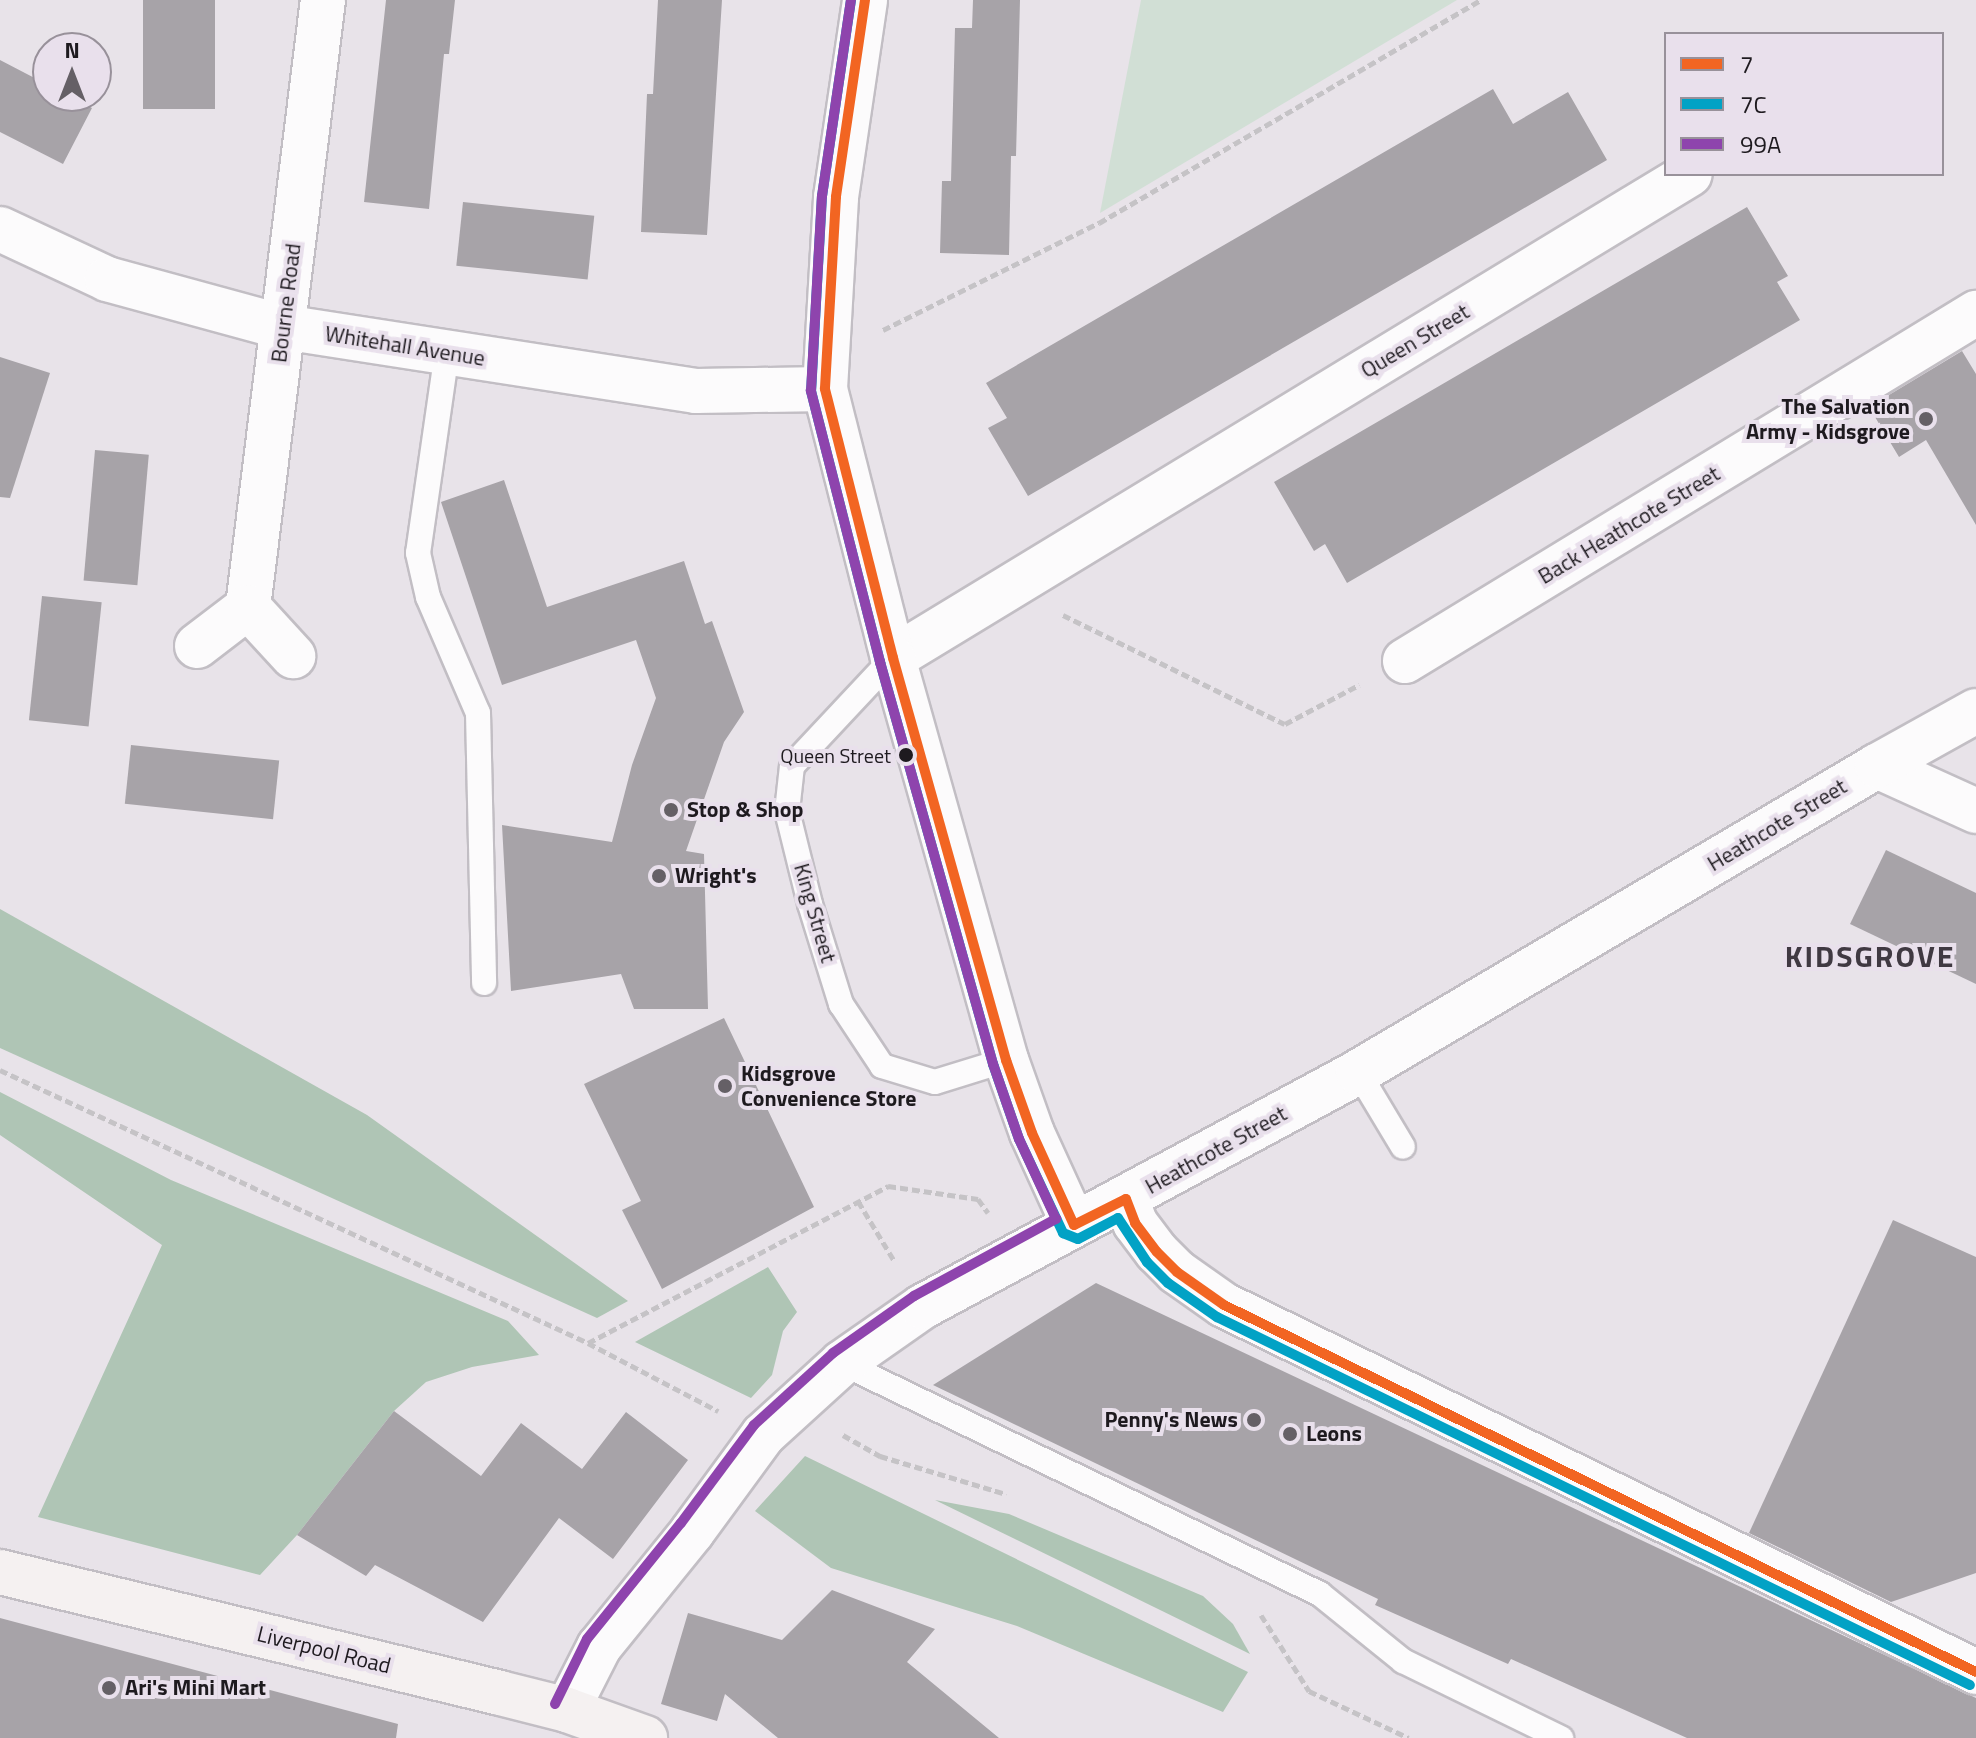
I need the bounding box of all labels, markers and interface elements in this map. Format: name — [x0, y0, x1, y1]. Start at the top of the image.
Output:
north arrow — [32, 32, 112, 112]
legend — [1664, 32, 1944, 176]
text: N — [64, 33, 80, 67]
text: 7 — [1740, 46, 1753, 82]
text: 7C — [1740, 86, 1767, 122]
text: 99A — [1740, 126, 1781, 162]
street label: Bourne Road — [266, 242, 306, 364]
street label: Queen Street — [1356, 298, 1474, 384]
street label: Whitehall Avenue — [323, 320, 487, 372]
place label: The Salvation Army - Kidsgrove — [1746, 393, 1910, 444]
marker: The Salvation Army - Kidsgrove — [1917, 410, 1935, 428]
street label: Back Heathcote Street — [1533, 460, 1725, 590]
place label: Queen Street — [780, 743, 891, 767]
marker: Queen Street — [898, 747, 914, 763]
street label: Heathcote Street — [1703, 773, 1851, 877]
place label: Stop & Shop — [687, 797, 803, 823]
marker: Stop & Shop — [662, 801, 680, 819]
street label: King Street — [788, 860, 842, 966]
place label: Wright's — [675, 863, 757, 889]
marker: Wright's — [650, 867, 668, 885]
district label: KIDSGROVE — [1785, 938, 1955, 974]
place label: Kidsgrove Convenience Store — [741, 1060, 917, 1112]
marker: Kidsgrove Convenience Store — [716, 1077, 734, 1095]
street label: Heathcote Street — [1141, 1100, 1291, 1200]
place label: Penny's News — [1104, 1407, 1238, 1433]
marker: Penny's News — [1245, 1411, 1263, 1429]
place label: Leons — [1306, 1421, 1362, 1447]
marker: Leons — [1281, 1425, 1299, 1443]
street label: Liverpool Road — [254, 1621, 394, 1679]
place label: Ari's Mini Mart — [125, 1675, 266, 1701]
marker: Ari's Mini Mart — [100, 1679, 118, 1697]

